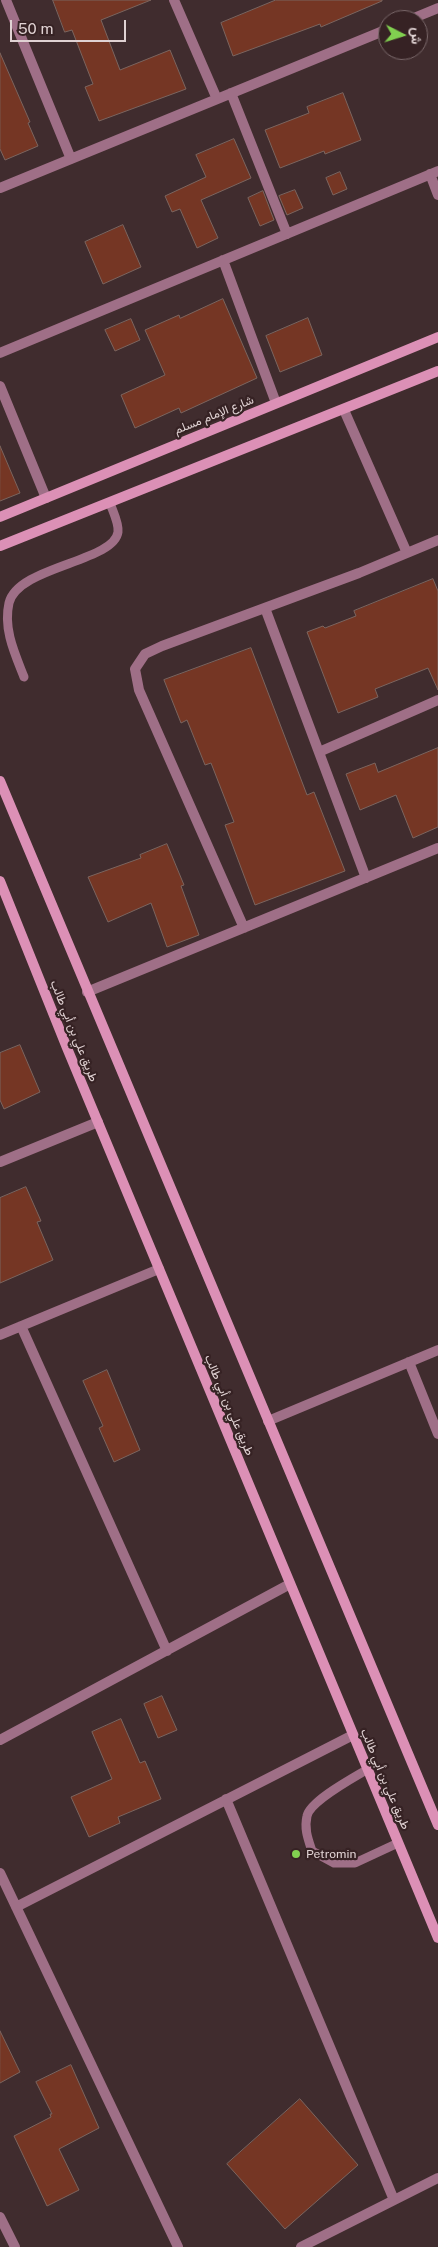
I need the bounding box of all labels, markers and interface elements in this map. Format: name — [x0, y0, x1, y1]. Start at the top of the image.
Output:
scale bar — [12, 10, 129, 42]
north arrow — [378, 10, 428, 60]
text: 50 m — [18, 20, 53, 37]
text: ش — [408, 27, 426, 45]
street label: شارع الإمام مسلم — [172, 393, 256, 437]
street label: طريق علي بن أبي طالب — [47, 978, 101, 1084]
street label: طريق علي بن أبي طالب — [201, 1353, 257, 1457]
street label: طريق علي بن أبي طالب — [357, 1727, 413, 1831]
place label: Petromin — [306, 1847, 356, 1861]
marker: Petromin — [290, 1848, 302, 1860]

